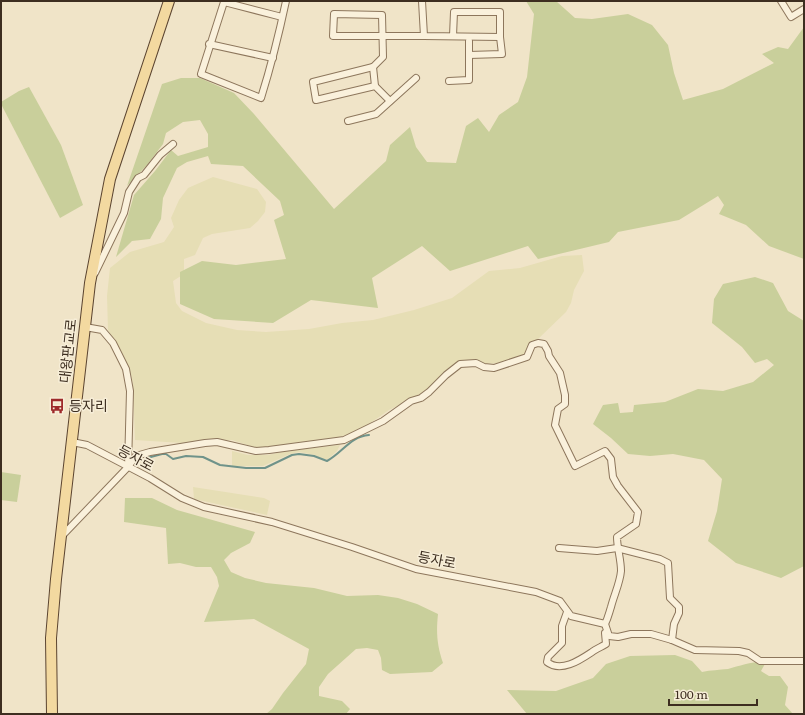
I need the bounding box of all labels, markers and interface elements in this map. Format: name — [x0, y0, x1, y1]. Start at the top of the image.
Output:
street label: 대왕판교로 — [54, 318, 80, 384]
place label: 등자리 — [69, 395, 108, 415]
bus stop icon: 등자리 — [48, 397, 66, 415]
street label: 등자로 — [115, 439, 158, 475]
street label: 등자로 — [416, 546, 458, 573]
scale bar — [669, 681, 757, 707]
text: 100 m — [675, 685, 708, 703]

